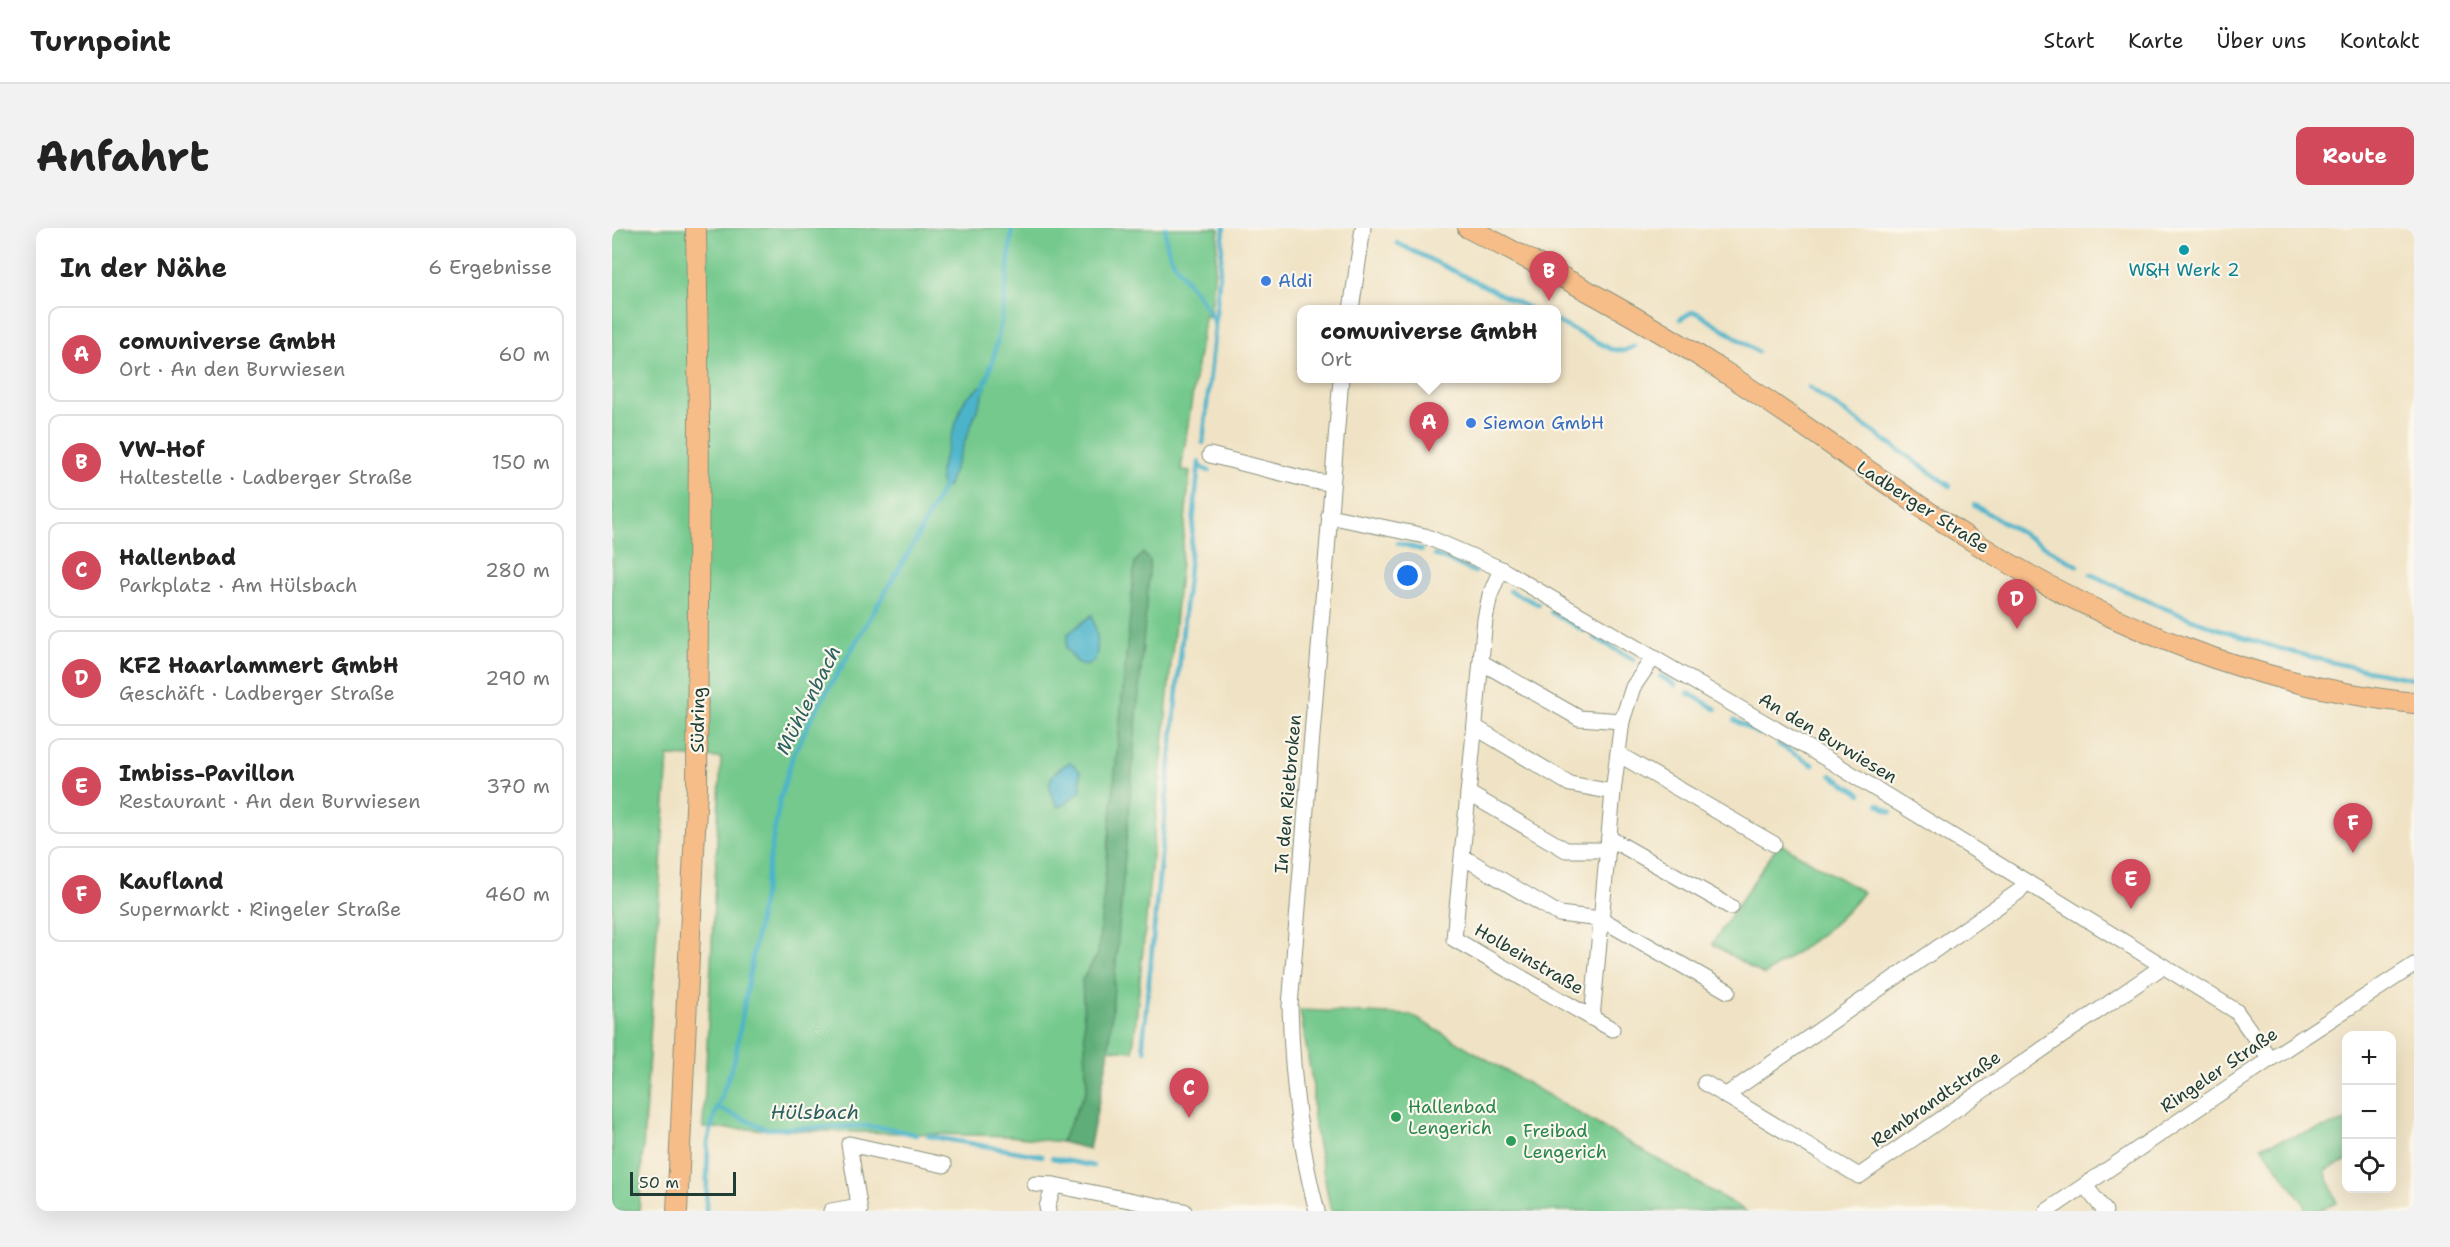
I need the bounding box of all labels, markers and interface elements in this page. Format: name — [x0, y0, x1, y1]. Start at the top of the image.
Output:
text: Turnpoint — [30, 22, 171, 60]
text: Start — [2044, 27, 2095, 55]
text: Karte — [2128, 27, 2184, 55]
text: Über uns — [2217, 27, 2307, 55]
text: Kontakt — [2340, 27, 2420, 55]
button: Route — [2296, 127, 2414, 185]
text: Anfahrt — [36, 128, 209, 184]
marker: W&H Werk 2 — [2177, 243, 2191, 257]
text: In der Nähe — [60, 250, 227, 285]
pin: B — [1530, 251, 1568, 301]
text: 6 Ergebnisse — [428, 254, 552, 280]
place label: W&H Werk 2 — [2128, 258, 2240, 282]
place label: Aldi — [1278, 269, 1313, 293]
marker: Aldi — [1259, 274, 1273, 288]
popup — [1297, 305, 1561, 383]
text: comuniverse GmbH — [1320, 317, 1538, 346]
text: comuniverse GmbH — [119, 327, 336, 356]
text: A — [74, 341, 89, 367]
text: 60 m — [498, 341, 550, 367]
text: Ort — [1320, 346, 1352, 372]
text: Ort · An den Burwiesen — [119, 356, 345, 382]
pin: A — [1410, 402, 1448, 452]
place label: Siemon GmbH — [1483, 411, 1604, 435]
marker: Siemon GmbH — [1464, 416, 1478, 430]
text: VW-Hof — [119, 435, 205, 464]
text: B — [75, 449, 88, 475]
text: 150 m — [492, 449, 550, 475]
street label: Ladberger Straße — [1852, 455, 1994, 559]
text: Haltestelle · Ladberger Straße — [119, 464, 413, 490]
text: Hallenbad — [119, 543, 236, 572]
text: C — [75, 557, 88, 583]
text: 280 m — [485, 557, 550, 583]
your location — [1393, 561, 1422, 590]
text: Parkplatz · Am Hülsbach — [119, 572, 358, 598]
pin: D — [1998, 580, 2036, 629]
water label: Mühlenbach — [769, 641, 847, 759]
text: KFZ Haarlammert GmbH — [119, 651, 399, 680]
text: D — [74, 665, 89, 691]
text: 290 m — [485, 665, 550, 691]
text: Geschäft · Ladberger Straße — [119, 680, 395, 706]
street label: Südring — [685, 687, 711, 753]
street label: An den Burwiesen — [1754, 687, 1902, 789]
street label: In den Rietbroken — [1269, 714, 1307, 874]
text: Imbiss-Pavillon — [119, 759, 295, 788]
text: E — [75, 773, 88, 799]
text: 370 m — [486, 773, 550, 799]
text: Restaurant · An den Burwiesen — [119, 788, 420, 814]
pin: F — [2334, 804, 2372, 853]
pin: E — [2112, 860, 2150, 909]
text: Kaufland — [119, 867, 224, 896]
text: F — [76, 881, 87, 907]
text: 460 m — [485, 881, 550, 907]
text: Supermarkt · Ringeler Straße — [119, 896, 401, 922]
street label: Holbeinstraße — [1470, 918, 1588, 1000]
street label: Ringeler Straße — [2156, 1022, 2282, 1118]
map controls — [2342, 1031, 2396, 1193]
button: + — [2342, 1031, 2396, 1085]
street label: Rembrandtstraße — [1866, 1045, 2006, 1153]
pin: C — [1170, 1068, 1208, 1118]
button: − — [2342, 1085, 2396, 1139]
place label: Hallenbad Lengerich — [1408, 1095, 1497, 1140]
water label: Hülsbach — [771, 1099, 859, 1125]
marker: Hallenbad Lengerich — [1389, 1110, 1403, 1124]
place label: Freibad Lengerich — [1523, 1119, 1607, 1164]
marker: Freibad Lengerich — [1504, 1134, 1518, 1148]
button: locate — [2342, 1139, 2396, 1193]
scale bar — [630, 1169, 736, 1196]
text: 50 m — [639, 1172, 679, 1193]

